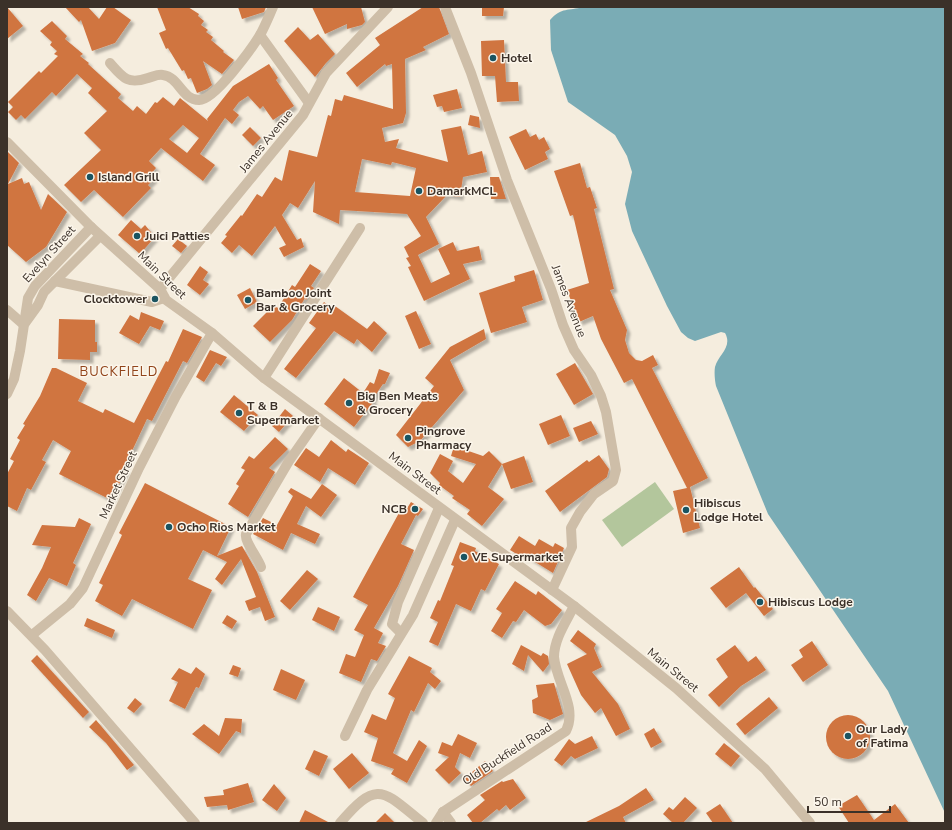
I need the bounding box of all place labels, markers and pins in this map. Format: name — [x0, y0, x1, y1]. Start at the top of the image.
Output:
place label: Hotel — [501, 50, 532, 66]
marker: Hotel — [488, 53, 498, 63]
place label: Island Grill — [98, 169, 160, 185]
marker: Island Grill — [85, 172, 95, 182]
place label: DamarkMCL — [427, 183, 496, 199]
marker: DamarkMCL — [414, 186, 424, 196]
place label: Juici Patties — [144, 228, 210, 244]
marker: Juici Patties — [132, 231, 142, 241]
place label: Bamboo Joint Bar & Grocery — [256, 285, 335, 315]
place label: Clocktower — [84, 291, 147, 307]
marker: Clocktower — [150, 294, 160, 304]
marker: Bamboo Joint Bar & Grocery — [243, 295, 253, 305]
place label: Big Ben Meats & Grocery — [357, 388, 438, 418]
place label: T & B Supermarket — [247, 398, 320, 428]
marker: Big Ben Meats & Grocery — [344, 398, 354, 408]
marker: T & B Supermarket — [234, 408, 244, 418]
place label: Pingrove Pharmacy — [416, 423, 472, 453]
marker: Pingrove Pharmacy — [403, 433, 413, 443]
place label: Hibiscus Lodge Hotel — [694, 495, 763, 525]
place label: NCB — [382, 501, 407, 517]
marker: NCB — [410, 504, 420, 514]
marker: Hibiscus Lodge Hotel — [681, 505, 691, 515]
place label: Ocho Rios Market — [177, 519, 276, 535]
marker: Ocho Rios Market — [164, 522, 174, 532]
place label: VE Supermarket — [471, 549, 563, 565]
marker: VE Supermarket — [459, 552, 469, 562]
place label: Hibiscus Lodge — [768, 594, 853, 610]
marker: Hibiscus Lodge — [755, 597, 765, 607]
place label: Our Lady of Fatima — [856, 721, 908, 751]
marker: Our Lady of Fatima — [843, 731, 853, 741]

